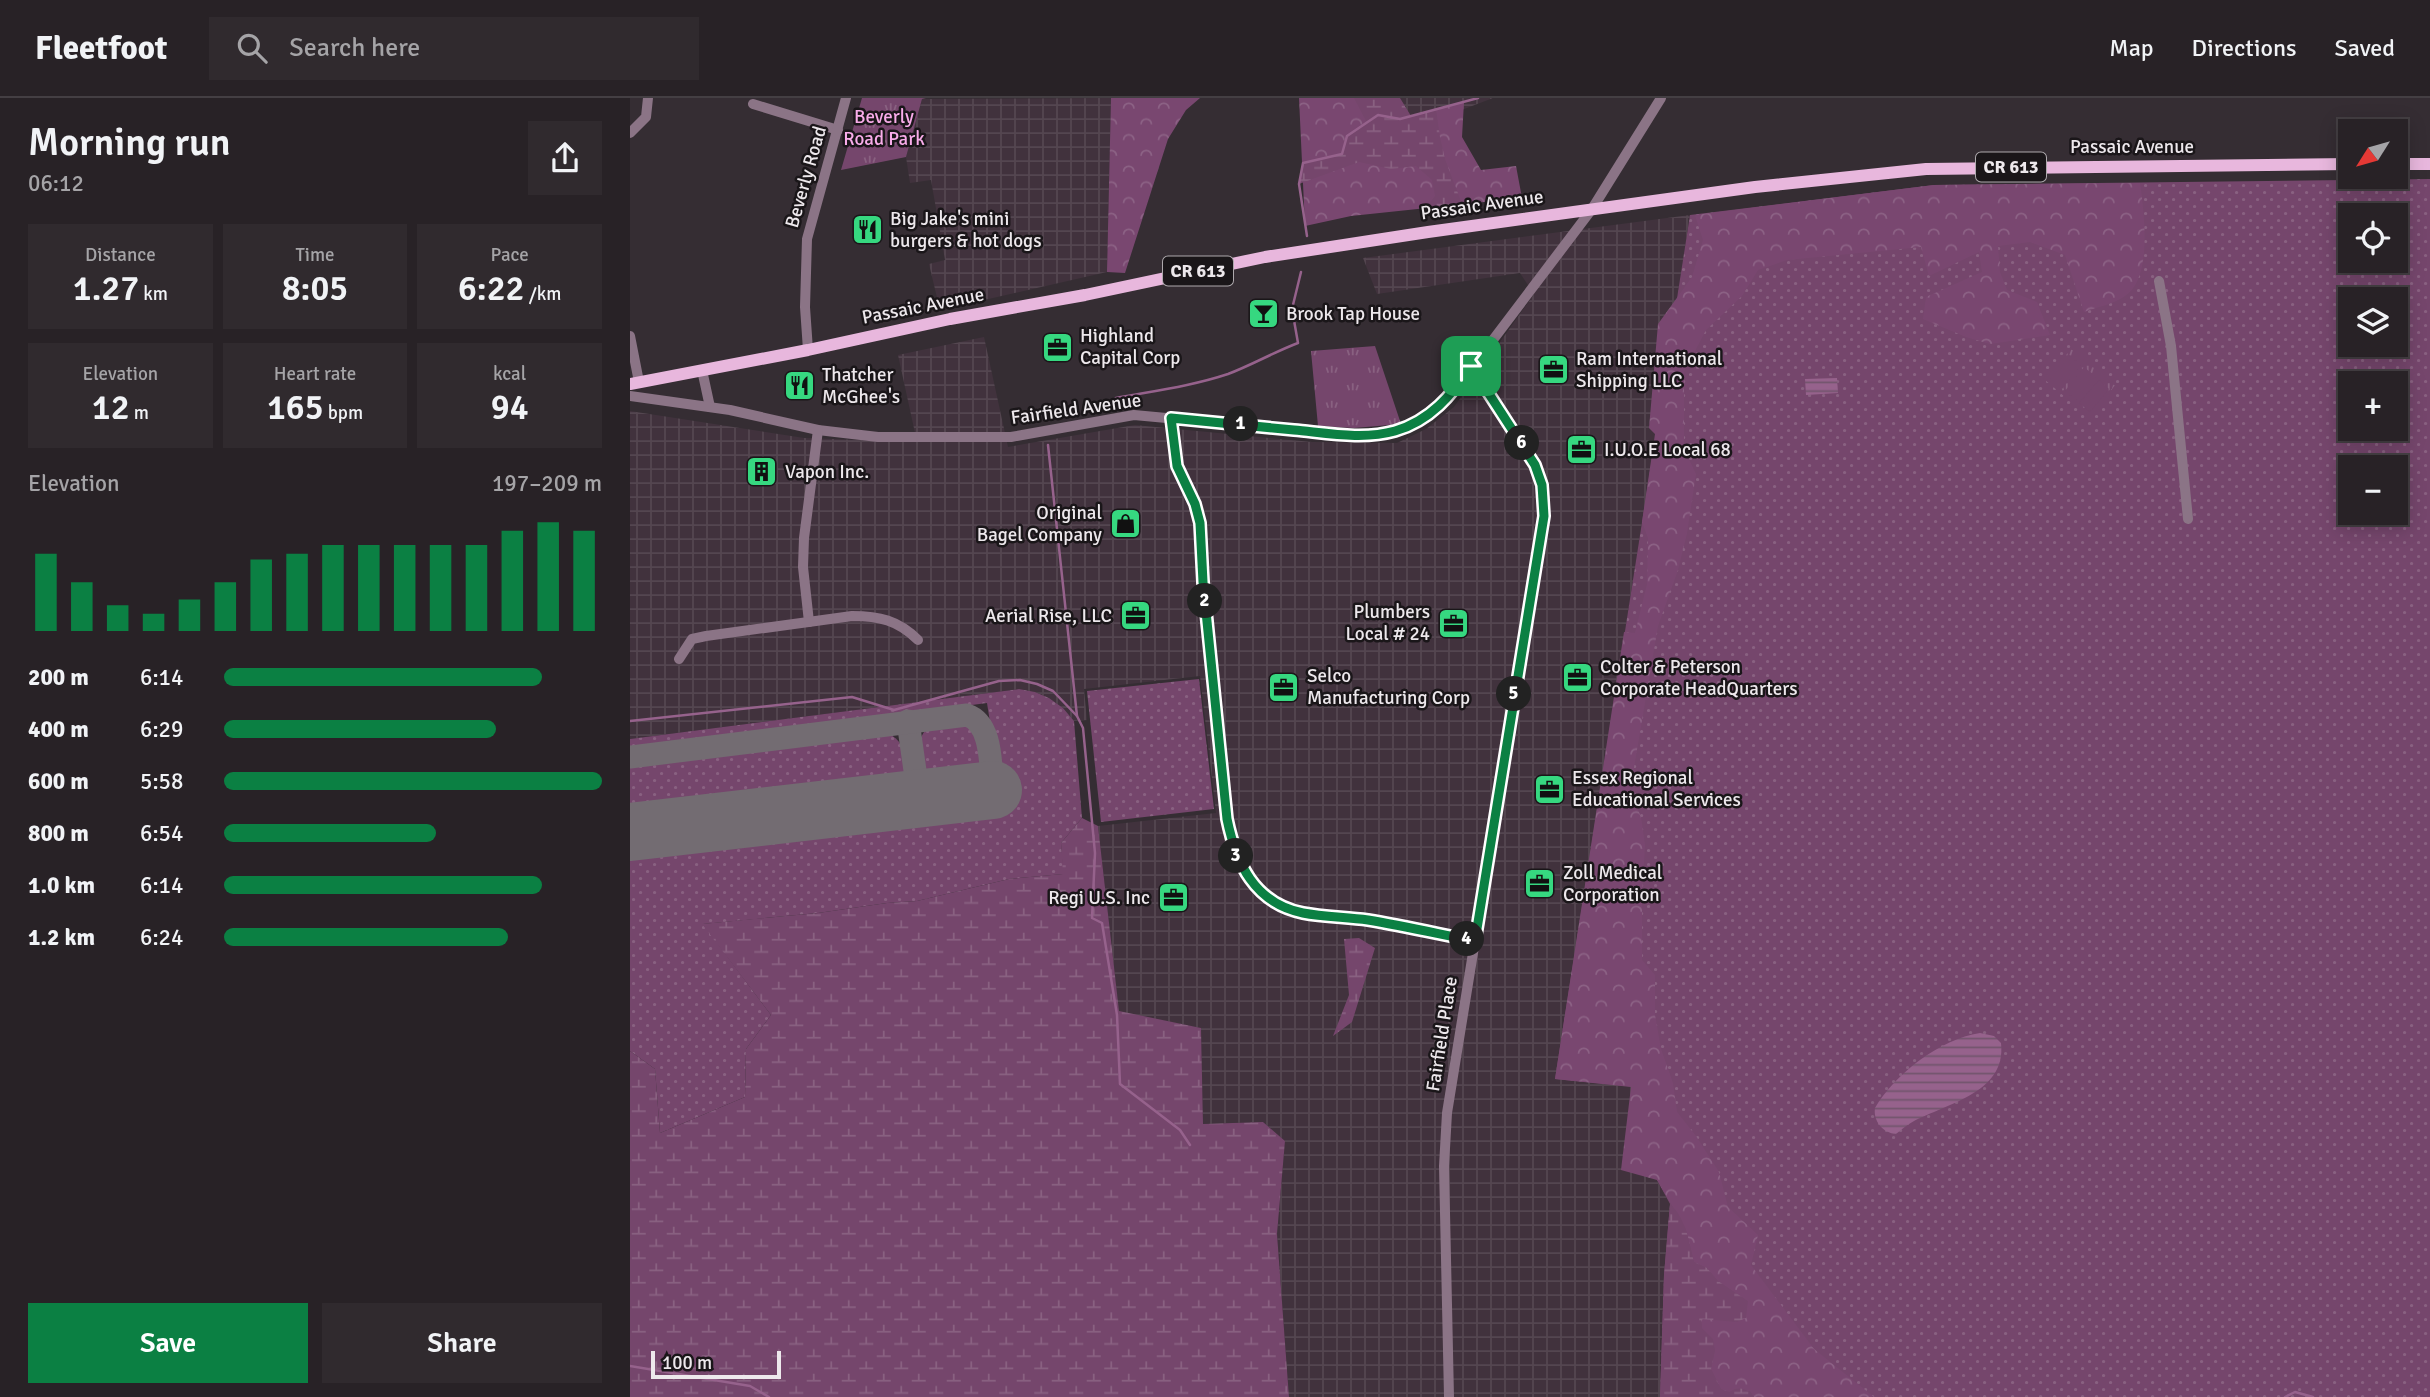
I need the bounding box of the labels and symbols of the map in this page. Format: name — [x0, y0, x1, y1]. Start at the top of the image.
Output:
park label: Beverly Road Park — [843, 105, 925, 151]
north arrow — [2338, 119, 2408, 189]
street label: Beverly Road — [780, 123, 832, 231]
street label: Passaic Avenue — [2070, 135, 2194, 159]
road number: CR 613 — [1976, 153, 2046, 182]
street label: Passaic Avenue — [1419, 184, 1545, 226]
place label: Big Jake's mini burgers & hot dogs — [890, 207, 1041, 253]
restaurant icon: Big Jake's mini burgers & hot dogs — [850, 213, 884, 247]
road number: CR 613 — [1163, 256, 1233, 286]
street label: Passaic Avenue — [860, 282, 986, 330]
bar icon: Brook Tap House — [1246, 297, 1280, 331]
place label: Brook Tap House — [1286, 302, 1420, 326]
place label: Highland Capital Corp — [1080, 324, 1180, 370]
office icon: Highland Capital Corp — [1040, 330, 1074, 364]
pin — [1441, 336, 1501, 396]
place label: Ram International Shipping LLC — [1576, 347, 1722, 393]
office icon: Ram International Shipping LLC — [1536, 353, 1570, 387]
place label: Thatcher McGhee's — [822, 363, 900, 409]
restaurant icon: Thatcher McGhee's — [782, 369, 816, 403]
street label: Fairfield Avenue — [1009, 388, 1143, 430]
pin: 1 — [1224, 406, 1258, 442]
pin: 6 — [1504, 426, 1540, 460]
office icon: I.U.O.E Local 68 — [1564, 433, 1598, 467]
place label: I.U.O.E Local 68 — [1604, 438, 1731, 462]
building icon: Vapon Inc. — [745, 455, 779, 489]
place label: Vapon Inc. — [785, 460, 869, 484]
place label: Original Bagel Company — [977, 501, 1102, 547]
shop icon: Original Bagel Company — [1108, 507, 1142, 541]
pin: 2 — [1188, 584, 1222, 618]
office icon: Aerial Rise, LLC — [1118, 599, 1152, 633]
place label: Plumbers Local # 24 — [1345, 600, 1430, 646]
place label: Aerial Rise, LLC — [985, 604, 1112, 628]
office icon: Plumbers Local # 24 — [1436, 606, 1470, 640]
place label: Colter & Peterson Corporate HeadQuarters — [1600, 655, 1798, 701]
office icon: Colter & Peterson Corporate HeadQuarters — [1560, 661, 1594, 695]
place label: Selco Manufacturing Corp — [1307, 664, 1470, 710]
office icon: Selco Manufacturing Corp — [1267, 670, 1301, 704]
pin: 5 — [1496, 676, 1532, 712]
place label: Essex Regional Educational Services — [1572, 766, 1741, 812]
office icon: Essex Regional Educational Services — [1532, 772, 1566, 806]
pin: 3 — [1218, 838, 1254, 874]
place label: Zoll Medical Corporation — [1563, 861, 1662, 907]
office icon: Zoll Medical Corporation — [1523, 867, 1557, 901]
office icon: Regi U.S. Inc — [1156, 881, 1190, 915]
place label: Regi U.S. Inc — [1048, 886, 1150, 910]
pin: 4 — [1450, 922, 1484, 956]
street label: Fairfield Place — [1421, 975, 1463, 1093]
scale bar — [651, 1348, 780, 1380]

